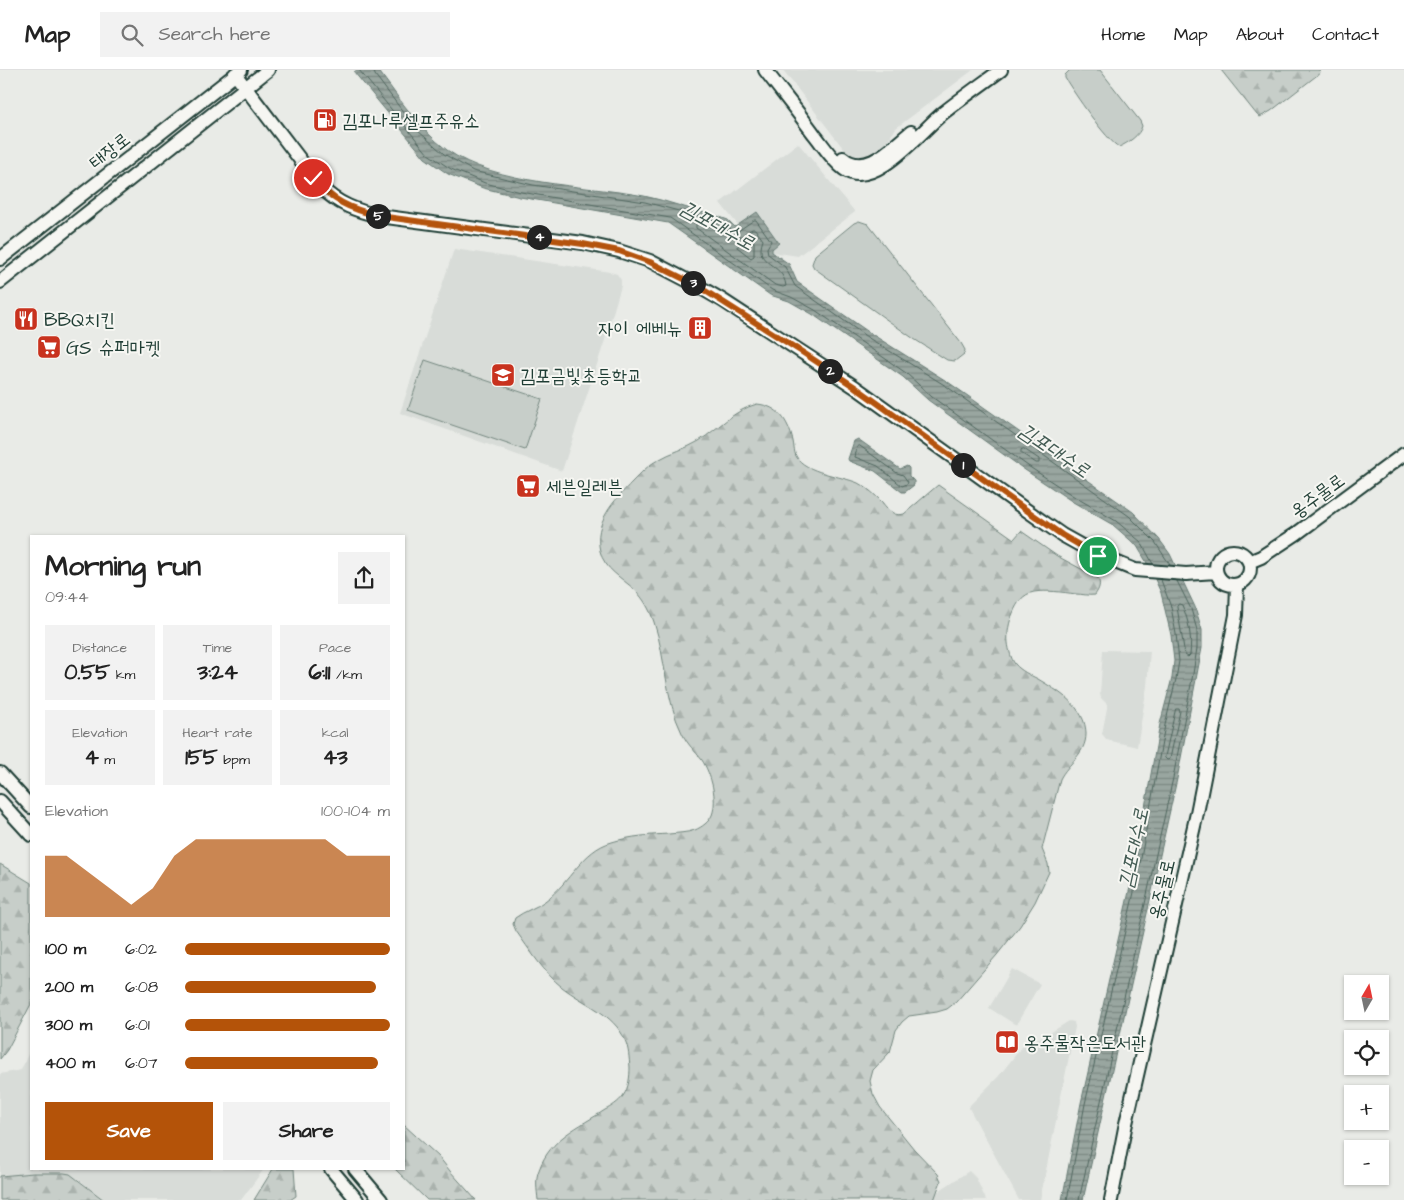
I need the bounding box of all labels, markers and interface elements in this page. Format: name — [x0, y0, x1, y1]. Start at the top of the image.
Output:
search box — [100, 12, 450, 57]
text: Map — [25, 18, 70, 52]
icon: search — [118, 21, 146, 49]
text: Search here — [158, 21, 271, 48]
text: Home — [1101, 22, 1146, 47]
text: Map — [1174, 22, 1208, 47]
text: About — [1236, 22, 1284, 47]
text: Contact — [1312, 22, 1379, 47]
fuel station icon: 김포나루셀프주유소 — [312, 107, 338, 133]
place label: 김포나루셀프주유소 — [342, 108, 480, 135]
street label: 태장로 — [84, 126, 136, 176]
pin — [292, 157, 334, 199]
icon: check — [299, 164, 327, 192]
water label: 김포대수로 — [676, 194, 759, 258]
pin: 5 — [366, 204, 390, 228]
text: 5 — [374, 206, 383, 226]
pin: 4 — [526, 224, 552, 250]
text: 4 — [535, 227, 544, 247]
pin: 3 — [680, 270, 706, 296]
text: 3 — [690, 273, 697, 293]
restaurant icon: BBQ치킨 — [13, 306, 39, 332]
place label: BBQ치킨 — [44, 307, 115, 334]
building icon: 자이 에베뉴 — [687, 315, 713, 341]
place label: 자이 에베뉴 — [598, 316, 682, 343]
supermarket icon: GS 슈퍼마켓 — [36, 334, 62, 360]
place label: GS 슈퍼마켓 — [66, 335, 160, 362]
pin: 2 — [818, 358, 842, 384]
text: 2 — [826, 361, 835, 381]
school or university icon: 김포금빛초등학교 — [490, 362, 516, 388]
place label: 김포금빛초등학교 — [520, 363, 642, 390]
water label: 김포대수로 — [1013, 417, 1096, 485]
pin: 1 — [950, 452, 976, 478]
text: 1 — [963, 455, 964, 475]
street label: 옹주물로 — [1285, 467, 1351, 525]
supermarket icon: 세븐일레븐 — [515, 473, 541, 499]
place label: 세븐일레븐 — [546, 474, 622, 501]
pin — [1077, 535, 1119, 577]
icon: arrive — [1084, 542, 1112, 570]
text: Morning run — [45, 547, 201, 586]
button: share — [338, 552, 390, 604]
text: 09:44 — [45, 586, 89, 608]
text: Distance — [73, 638, 127, 658]
text: Time — [203, 638, 232, 658]
text: Pace — [319, 638, 351, 658]
text: 0.55 — [64, 658, 110, 687]
text: 3:24 — [197, 658, 238, 687]
text: 6:11 — [308, 658, 330, 687]
text: km — [110, 665, 135, 685]
text: /km — [330, 665, 362, 685]
text: Elevation — [72, 723, 127, 743]
text: Heart rate — [182, 723, 253, 743]
text: kcal — [322, 723, 349, 743]
text: 4 — [84, 743, 99, 772]
text: 155 — [185, 743, 218, 772]
text: 43 — [323, 743, 348, 772]
text: m — [99, 750, 115, 770]
text: bpm — [218, 750, 250, 770]
text: Elevation — [45, 800, 108, 822]
text: 100–104 m — [321, 800, 390, 822]
water label: 김포대수로 — [1112, 806, 1156, 890]
street label: 옹주물로 — [1142, 857, 1182, 922]
text: 100 m — [45, 938, 86, 960]
text: 6:02 — [125, 938, 157, 960]
north arrow — [1344, 975, 1389, 1020]
map controls — [1344, 975, 1389, 1185]
text: 200 m — [45, 976, 93, 998]
text: 6:08 — [125, 976, 158, 998]
text: 300 m — [45, 1014, 92, 1036]
text: 6:01 — [125, 1014, 150, 1036]
library icon: 옹주물작은도서관 — [994, 1029, 1020, 1055]
place label: 옹주물작은도서관 — [1024, 1030, 1146, 1057]
button: locate — [1344, 1030, 1389, 1075]
text: 400 m — [45, 1052, 95, 1074]
text: 6:07 — [125, 1052, 158, 1074]
button: + — [1344, 1085, 1389, 1130]
button: Save — [45, 1102, 213, 1160]
button: Share — [223, 1102, 390, 1160]
button: − — [1344, 1140, 1389, 1185]

